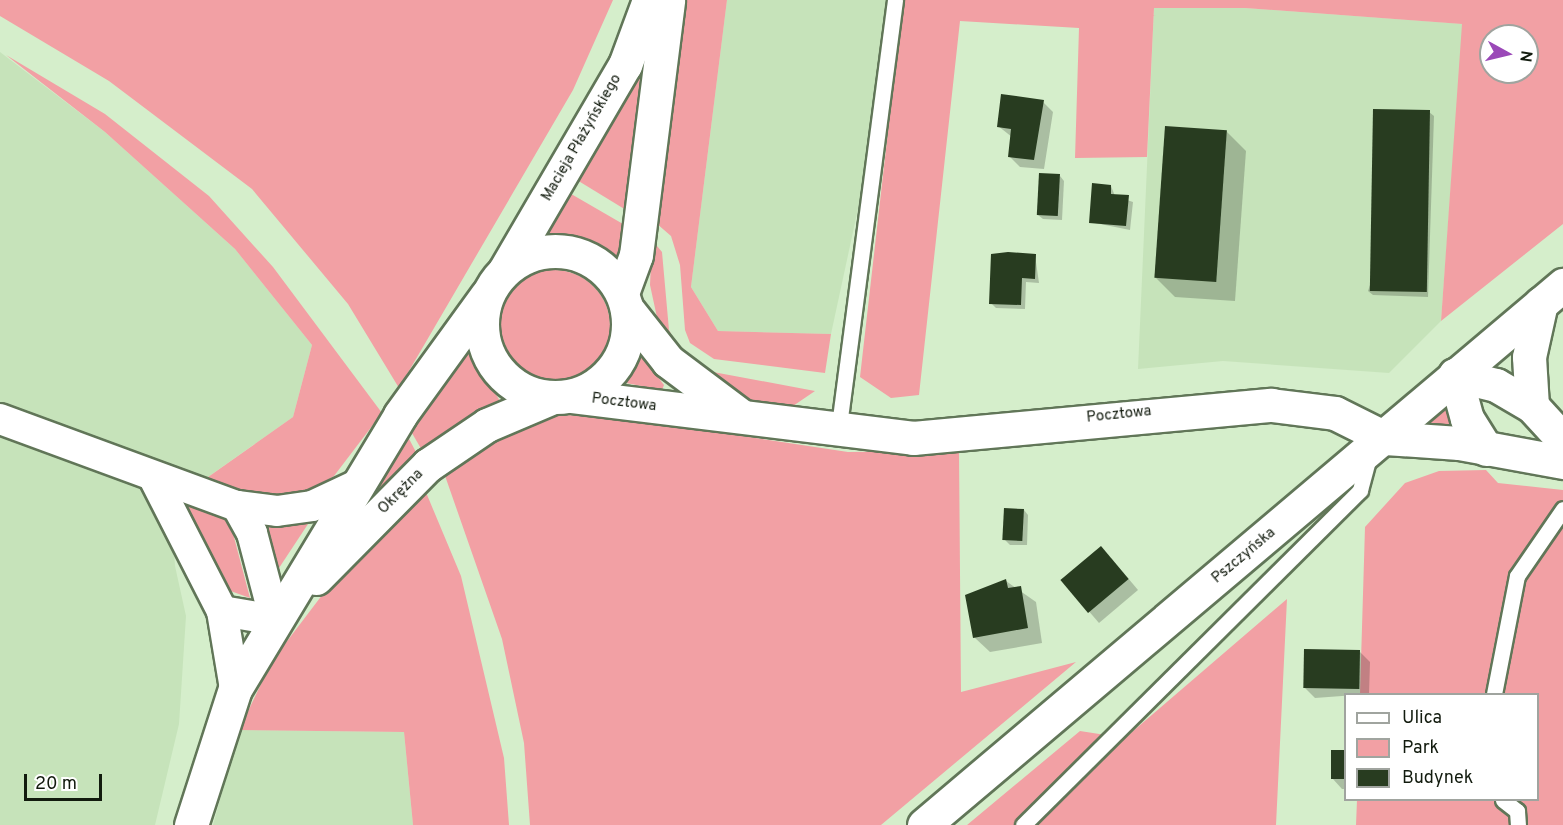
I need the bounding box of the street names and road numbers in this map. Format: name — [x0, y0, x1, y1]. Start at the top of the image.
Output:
street label: Macieja Płażyńskiego — [538, 71, 626, 205]
street label: Pocztowa — [591, 390, 657, 416]
street label: Pocztowa — [1086, 403, 1152, 427]
street label: Okrężna — [375, 466, 427, 518]
street label: Pszczyńska — [1209, 524, 1279, 588]

